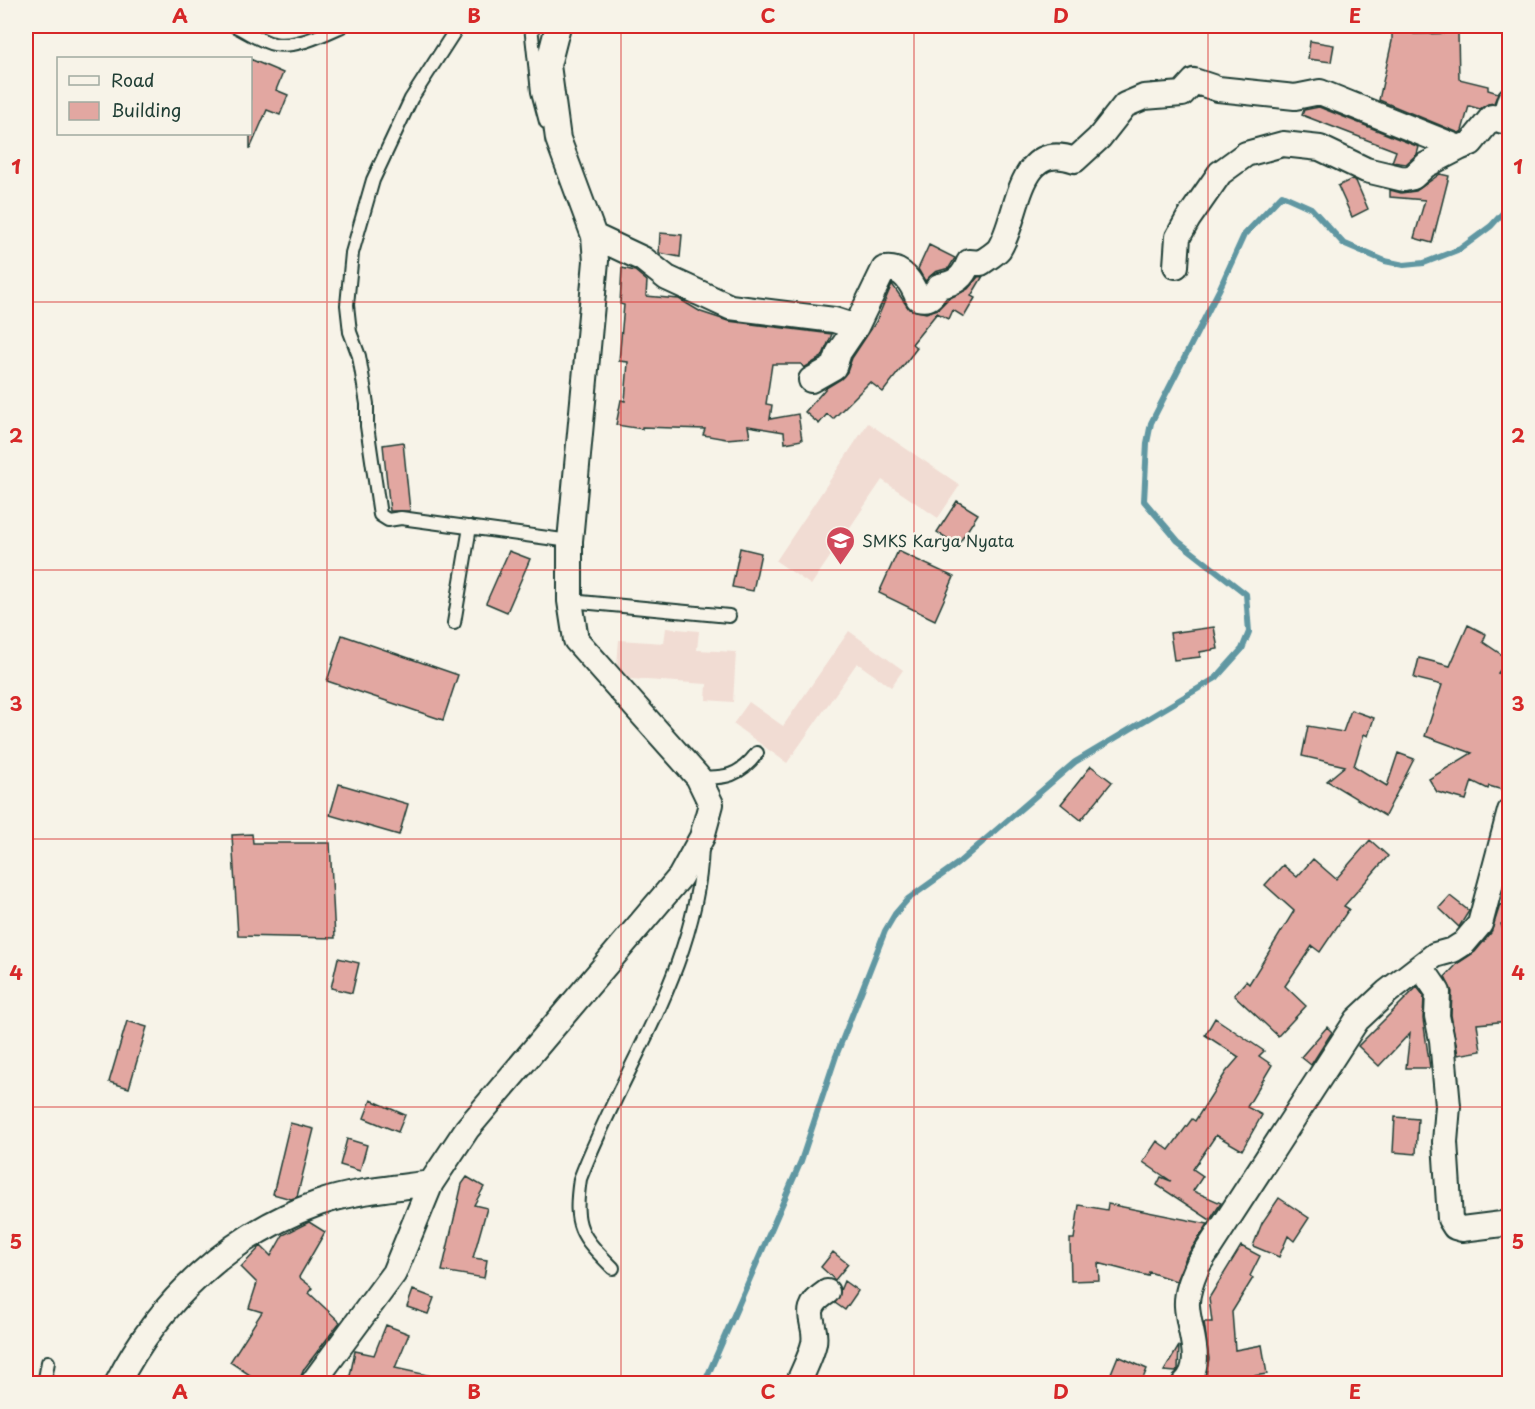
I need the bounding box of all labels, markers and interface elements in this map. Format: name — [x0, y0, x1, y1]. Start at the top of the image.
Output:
text: A — [172, 0, 188, 30]
text: B — [467, 0, 481, 30]
text: C — [760, 0, 776, 30]
text: D — [1053, 0, 1069, 30]
text: E — [1349, 0, 1361, 30]
legend — [57, 57, 252, 135]
text: Road — [111, 66, 155, 93]
text: Building — [111, 96, 181, 123]
text: 1 — [11, 151, 21, 181]
text: 1 — [1513, 151, 1523, 181]
text: 2 — [9, 420, 23, 450]
text: 2 — [1511, 420, 1525, 450]
school or university icon: SMKS Karya Nyata — [825, 524, 857, 566]
place label: SMKS Karya Nyata — [862, 528, 1014, 552]
text: 3 — [9, 688, 23, 718]
text: 3 — [1511, 688, 1525, 718]
text: 4 — [9, 957, 23, 987]
text: 4 — [1511, 957, 1525, 987]
text: 5 — [10, 1226, 22, 1256]
text: 5 — [1512, 1226, 1524, 1256]
text: A — [172, 1376, 188, 1406]
text: B — [467, 1376, 481, 1406]
text: C — [760, 1376, 776, 1406]
text: D — [1053, 1376, 1069, 1406]
text: E — [1349, 1376, 1361, 1406]

